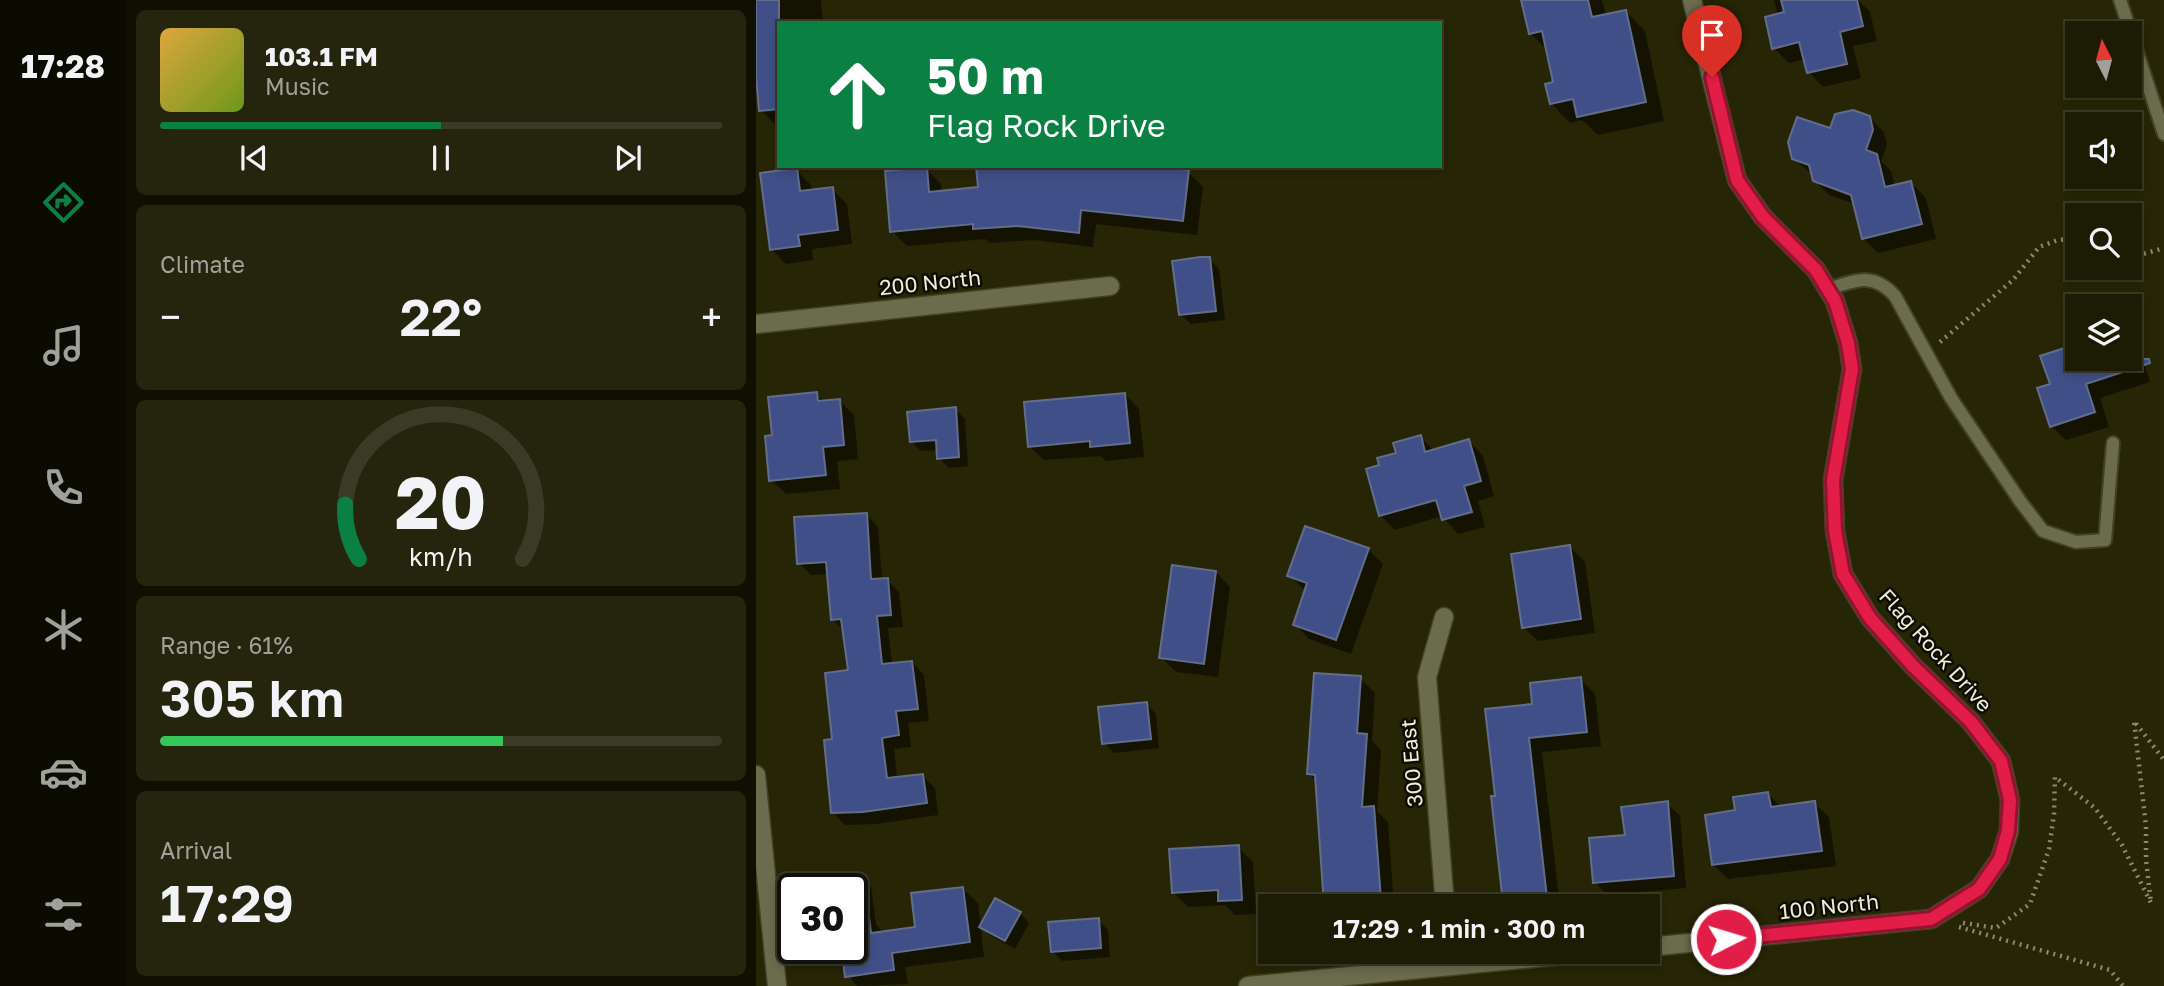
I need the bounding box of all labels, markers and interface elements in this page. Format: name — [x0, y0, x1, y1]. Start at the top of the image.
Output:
pin — [1682, 5, 1742, 77]
icon: arrive — [1693, 16, 1731, 54]
north arrow — [2065, 21, 2142, 98]
map controls — [2065, 21, 2142, 371]
text: 103.1 FM — [265, 41, 378, 72]
text: 50 m — [927, 46, 1044, 105]
text: 17:28 — [21, 47, 105, 85]
icon: ahead — [812, 49, 903, 140]
text: Music — [265, 72, 330, 100]
text: Flag Rock Drive — [927, 106, 1166, 144]
button: sound — [2065, 112, 2142, 189]
icon: previous — [235, 139, 273, 177]
icon: pause — [422, 139, 460, 177]
icon: next — [609, 139, 647, 177]
icon: directions — [39, 178, 88, 227]
button: search — [2065, 203, 2142, 280]
text: Climate — [160, 250, 245, 278]
street label: 200 North — [878, 264, 982, 300]
text: 22° — [400, 285, 482, 347]
text: − — [160, 294, 181, 339]
text: + — [701, 294, 722, 339]
button: layers — [2065, 294, 2142, 371]
icon: music — [39, 321, 88, 370]
text: 20 — [395, 458, 487, 545]
icon: phone — [39, 463, 88, 512]
text: km/h — [409, 541, 473, 572]
street label: Flag Rock Drive — [1874, 583, 1998, 717]
icon: climate — [39, 605, 88, 654]
text: Range · 61% — [160, 631, 293, 659]
text: 305 km — [160, 666, 344, 728]
street label: 300 East — [1394, 718, 1428, 808]
icon: car — [39, 748, 88, 797]
text: Arrival — [160, 836, 232, 864]
text: 17:29 — [160, 871, 294, 933]
speed limit sign: 30 — [777, 873, 868, 964]
street label: 100 North — [1778, 888, 1880, 924]
icon: filters — [39, 890, 88, 939]
position arrow — [1689, 902, 1763, 976]
text: 17:29 · 1 min · 300 m — [1333, 913, 1585, 944]

